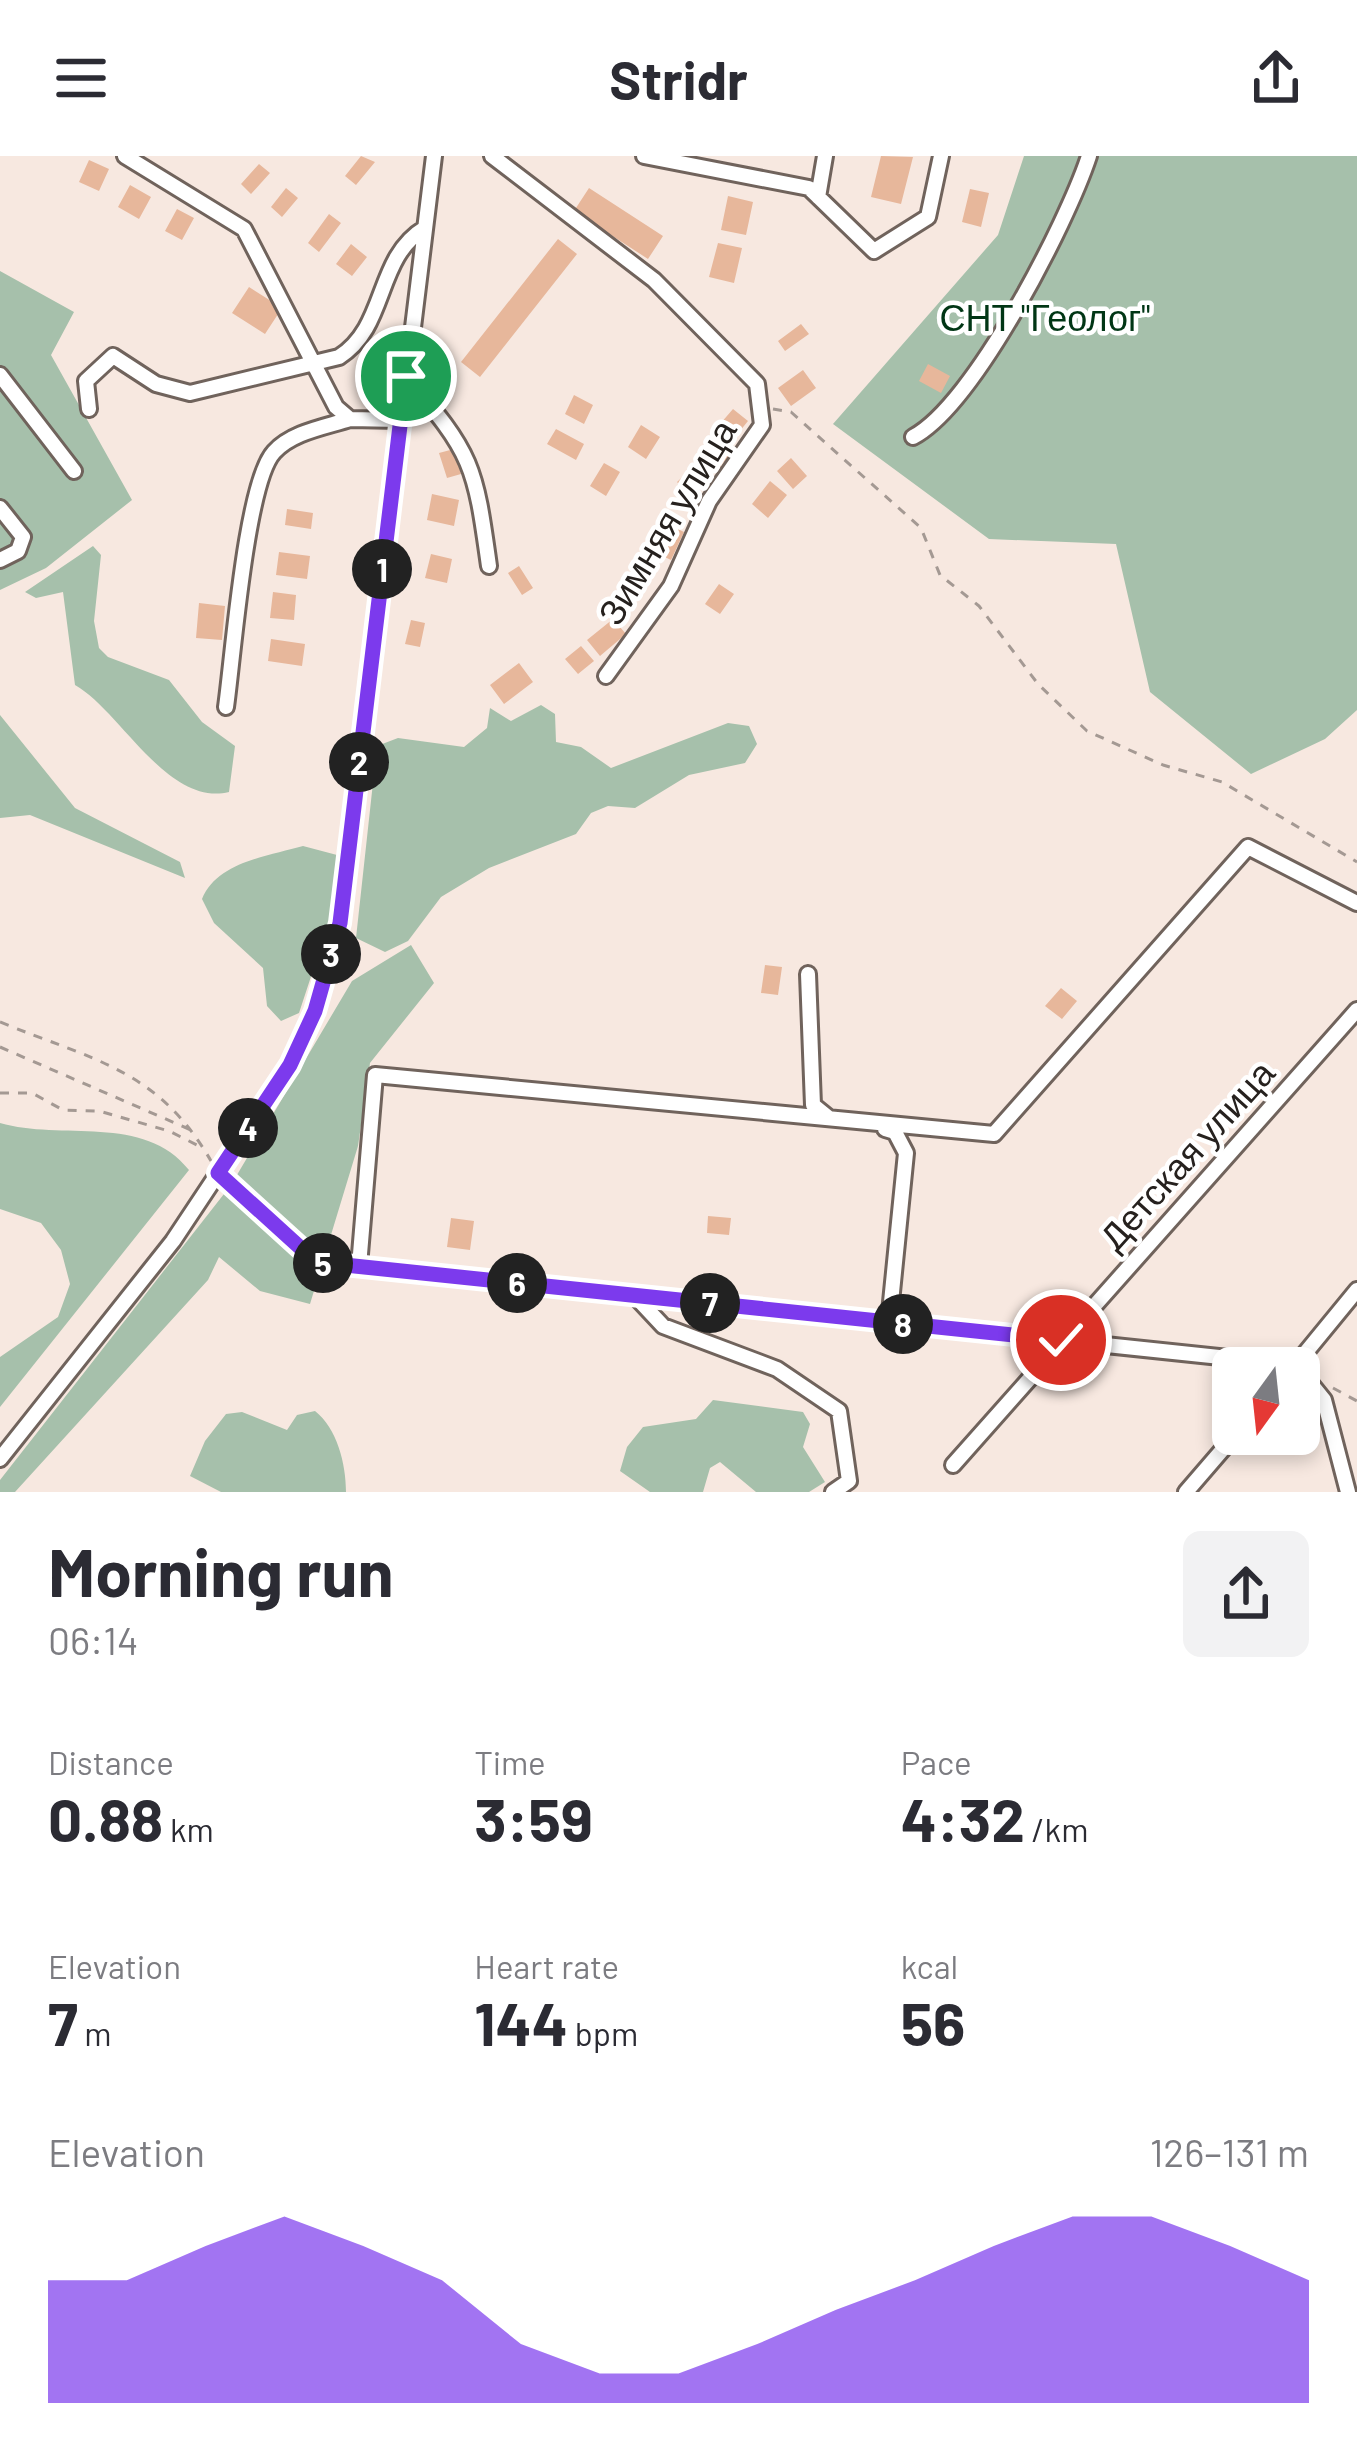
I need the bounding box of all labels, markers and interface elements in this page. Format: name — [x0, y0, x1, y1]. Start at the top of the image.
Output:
icon: menu — [48, 45, 114, 111]
icon: share — [1243, 45, 1309, 111]
text: Stridr — [609, 46, 748, 111]
park label: СНТ "Геолог" — [939, 295, 1151, 338]
pin — [355, 325, 457, 427]
icon: arrive — [373, 343, 439, 409]
street label: Зимняя улица — [588, 410, 745, 632]
pin: 1 — [352, 539, 412, 599]
text: 1 — [376, 549, 388, 589]
pin: 2 — [329, 732, 389, 792]
text: 2 — [350, 742, 368, 782]
pin: 3 — [301, 924, 361, 984]
text: 3 — [322, 934, 340, 974]
street label: Детская улица — [1090, 1050, 1283, 1258]
pin: 4 — [218, 1098, 278, 1158]
text: 4 — [238, 1108, 258, 1148]
pin: 5 — [293, 1233, 353, 1293]
text: 5 — [314, 1243, 332, 1283]
pin: 6 — [487, 1253, 547, 1313]
text: 6 — [508, 1263, 526, 1303]
pin: 7 — [680, 1273, 740, 1333]
text: 7 — [702, 1283, 718, 1323]
pin — [1010, 1289, 1112, 1391]
pin: 8 — [873, 1294, 933, 1354]
text: 8 — [894, 1304, 912, 1344]
icon: check — [1028, 1307, 1094, 1373]
north arrow — [1212, 1347, 1320, 1455]
map controls — [1212, 1347, 1320, 1455]
text: Morning run — [48, 1531, 394, 1610]
button: share — [1183, 1531, 1309, 1657]
text: 06:14 — [48, 1616, 138, 1663]
text: Distance — [48, 1742, 174, 1782]
text: Time — [474, 1742, 546, 1782]
text: Pace — [901, 1742, 972, 1782]
text: 0.88 — [48, 1782, 163, 1854]
text: 3:59 — [474, 1782, 593, 1854]
text: 4:32 — [901, 1782, 1025, 1854]
text: km — [163, 1809, 214, 1849]
text: /km — [1025, 1809, 1088, 1849]
text: Elevation — [48, 1946, 181, 1986]
text: Heart rate — [474, 1946, 619, 1986]
text: kcal — [901, 1946, 958, 1986]
text: 7 — [48, 1986, 78, 2058]
text: 144 — [474, 1986, 568, 2058]
text: 56 — [901, 1986, 965, 2058]
text: m — [78, 2013, 112, 2053]
text: bpm — [568, 2013, 638, 2053]
text: Elevation — [48, 2128, 205, 2175]
text: 126–131 m — [1150, 2128, 1309, 2175]

